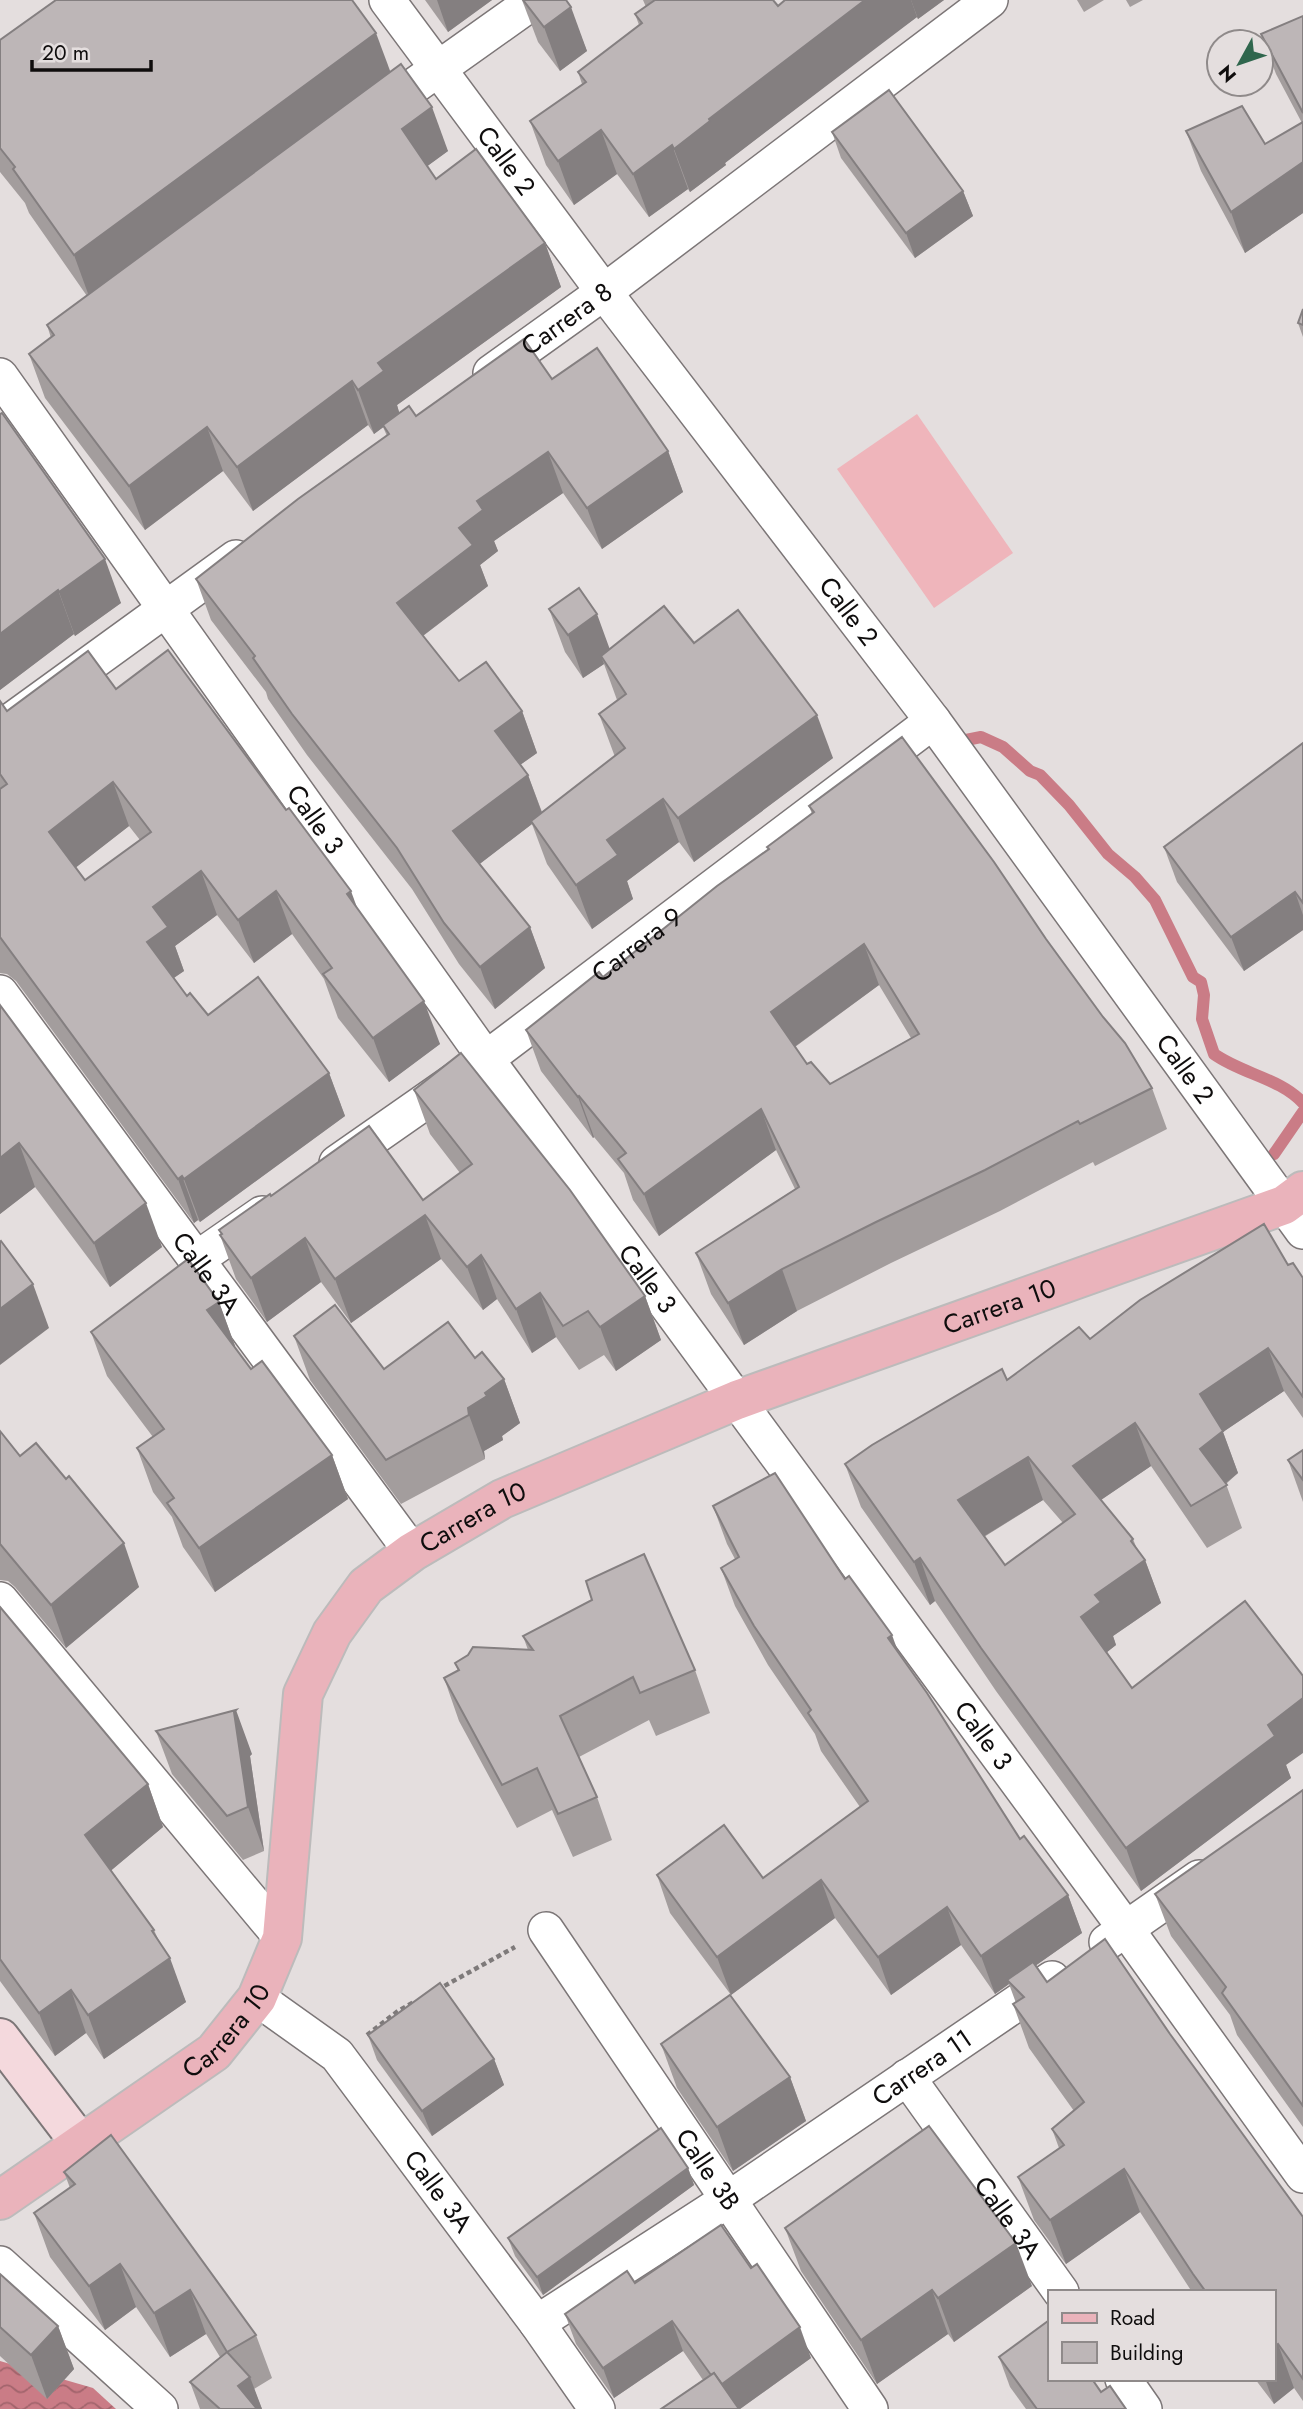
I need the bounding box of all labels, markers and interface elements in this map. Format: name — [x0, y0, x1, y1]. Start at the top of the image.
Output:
scale bar — [32, 28, 150, 72]
north arrow — [1205, 28, 1275, 98]
text: 20 m — [42, 38, 89, 68]
text: N — [1212, 59, 1243, 88]
street label: Calle 2 — [468, 118, 545, 203]
street label: Carrera 8 — [513, 273, 620, 365]
street label: Calle 2 — [810, 569, 888, 654]
street label: Calle 3 — [277, 777, 353, 862]
street label: Carrera 9 — [583, 898, 690, 992]
street label: Calle 2 — [1147, 1026, 1224, 1112]
street label: Calle 3A — [163, 1224, 250, 1323]
street label: Calle 3 — [609, 1236, 686, 1321]
street label: Carrera 10 — [938, 1269, 1061, 1344]
street label: Carrera 10 — [412, 1472, 532, 1563]
street label: Calle 3 — [945, 1693, 1022, 1778]
street label: Carrera 10 — [174, 1978, 280, 2088]
street label: Carrera 11 — [864, 2020, 980, 2115]
street label: Calle 3B — [666, 2121, 749, 2218]
street label: Calle 3A — [395, 2142, 483, 2241]
street label: Calle 3A — [965, 2168, 1051, 2268]
legend — [1048, 2290, 1275, 2381]
text: Road — [1110, 2303, 1155, 2333]
text: Building — [1110, 2338, 1183, 2368]

